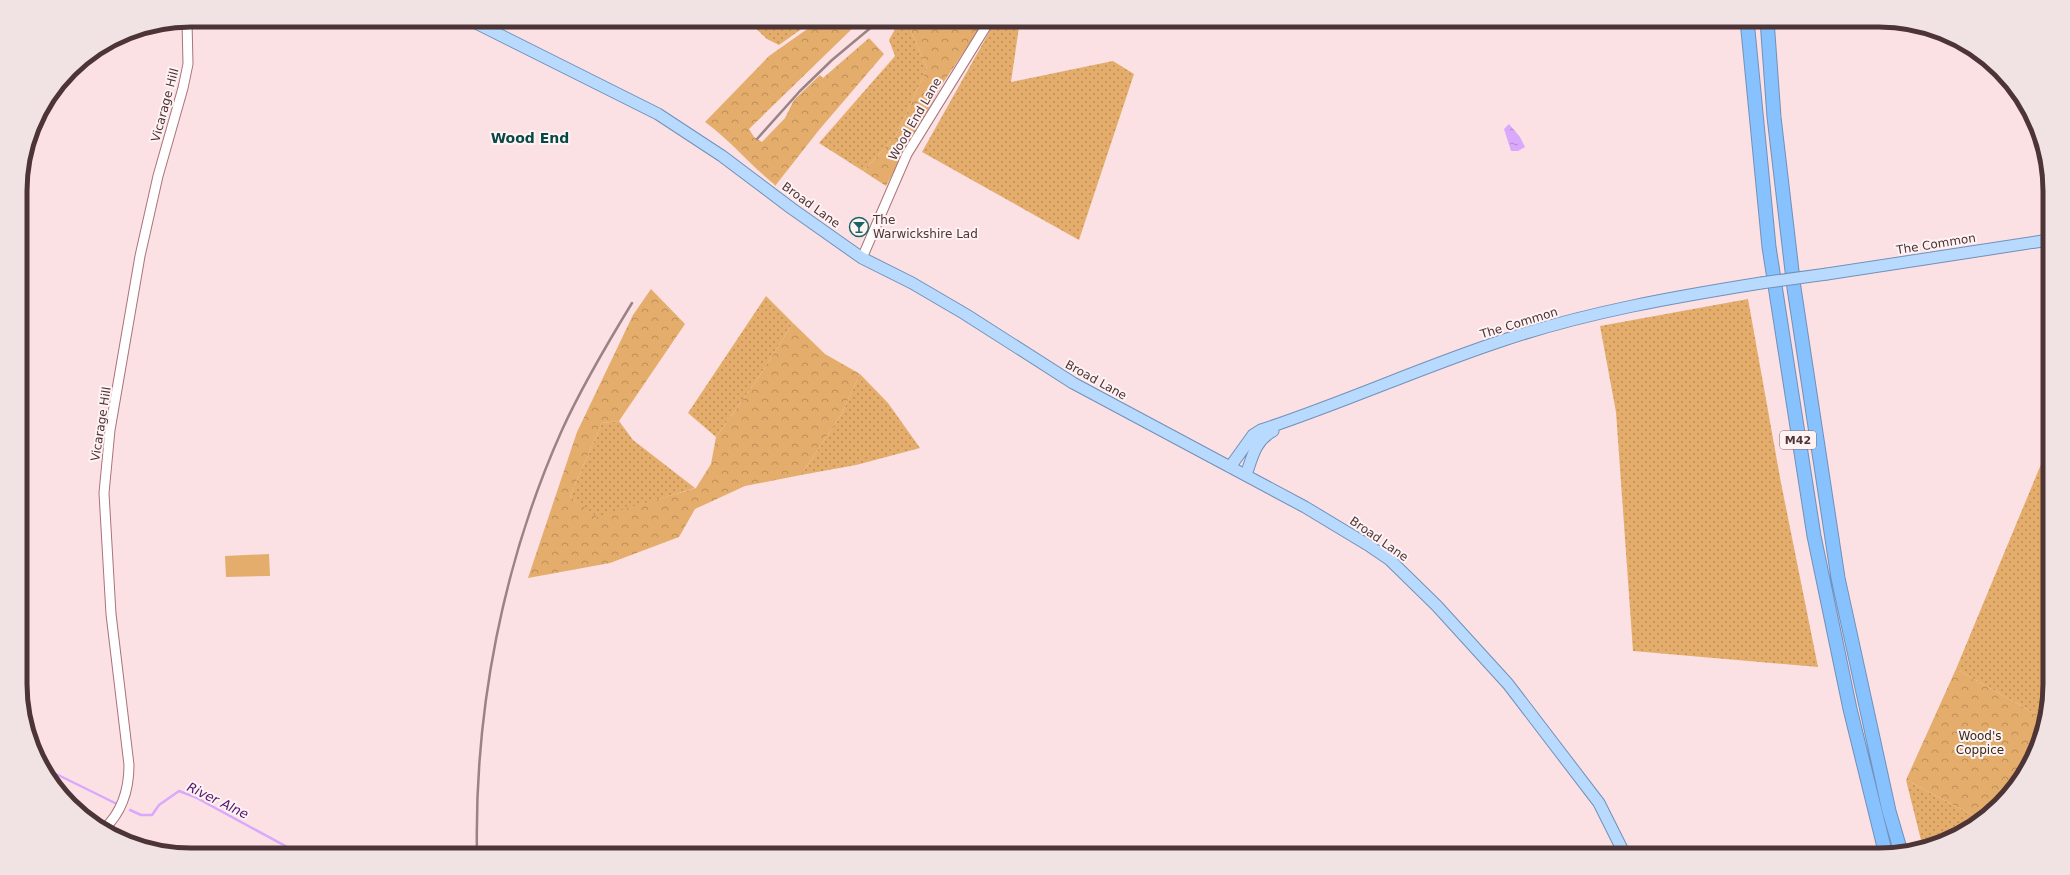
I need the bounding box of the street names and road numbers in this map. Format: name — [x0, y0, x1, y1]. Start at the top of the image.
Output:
street label: Vicarage Hill — [148, 67, 182, 143]
street label: Wood End Lane — [886, 75, 944, 163]
street label: Broad Lane — [779, 179, 843, 231]
street label: The Common — [1894, 231, 1977, 257]
street label: The Common — [1478, 305, 1559, 342]
street label: Broad Lane — [1063, 357, 1129, 403]
street label: Vicarage Hill — [88, 386, 114, 462]
road number: M42 — [1780, 431, 1816, 449]
street label: Broad Lane — [1347, 514, 1411, 564]

